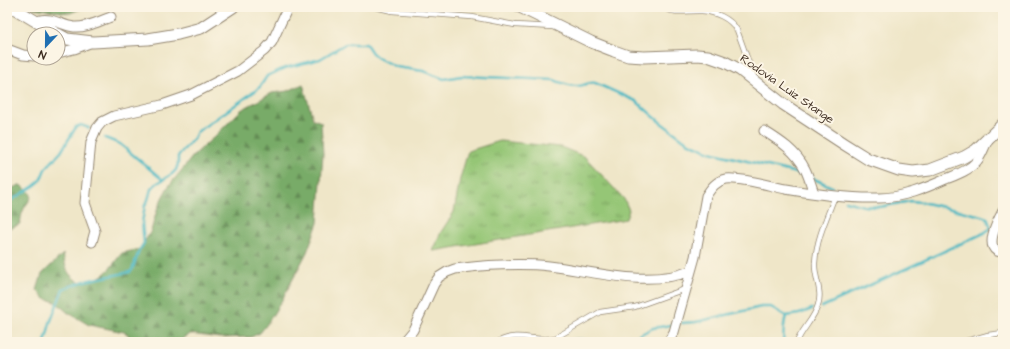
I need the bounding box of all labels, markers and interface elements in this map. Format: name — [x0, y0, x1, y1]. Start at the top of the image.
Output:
north arrow — [26, 26, 66, 66]
text: N — [36, 47, 48, 63]
street label: Rodovia Luiz Stange — [736, 50, 838, 129]

